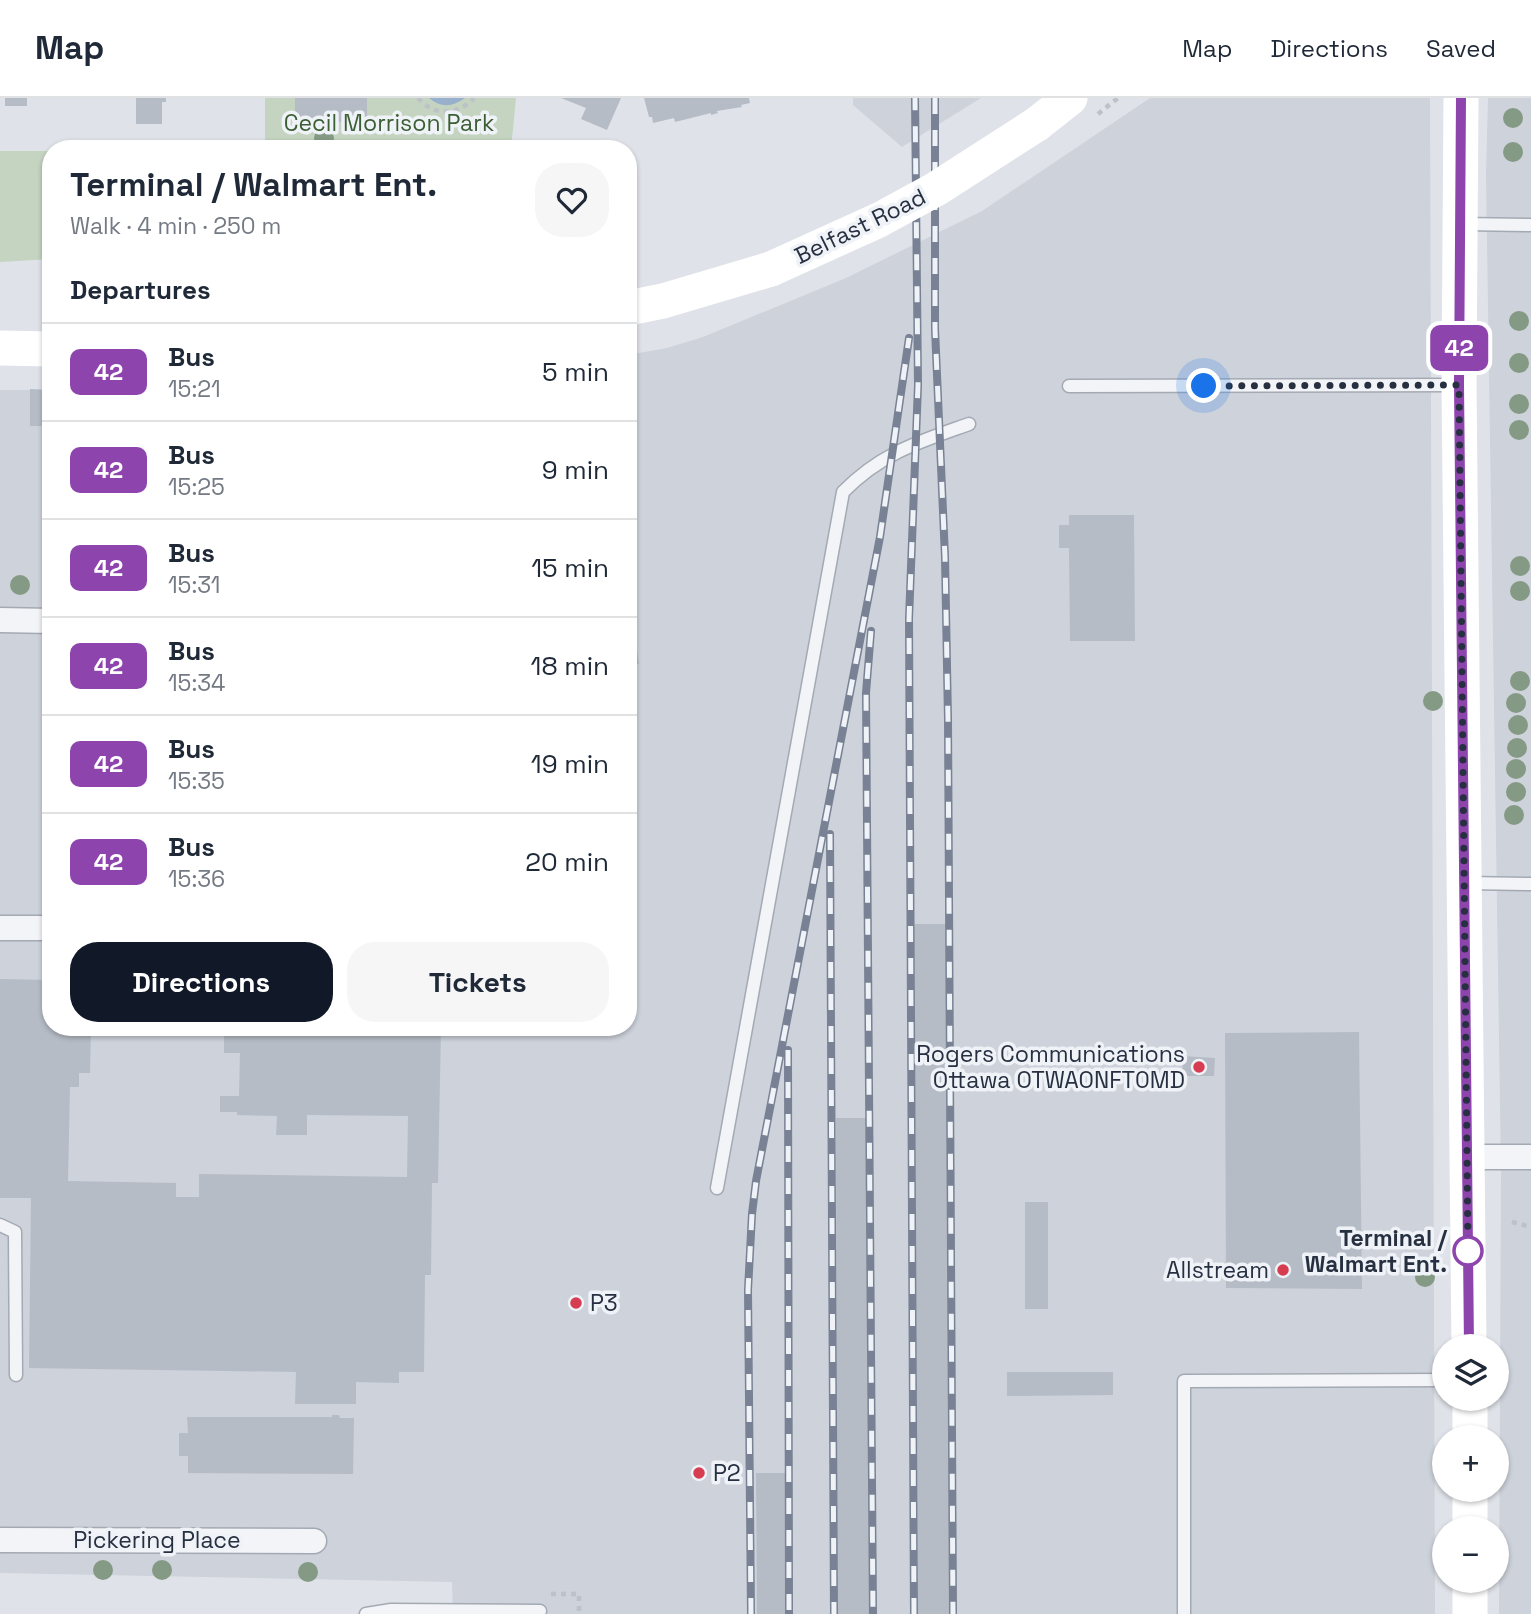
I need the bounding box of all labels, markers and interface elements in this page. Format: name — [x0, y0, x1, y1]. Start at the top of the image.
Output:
text: Map — [35, 27, 104, 69]
text: Map — [1182, 33, 1232, 64]
text: Directions — [1270, 33, 1388, 64]
text: Saved — [1426, 33, 1496, 64]
park label: Cecil Morrison Park — [284, 108, 494, 138]
button: heart — [535, 163, 609, 237]
text: Terminal / Walmart Ent. — [70, 164, 437, 206]
street label: Belfast Road — [789, 181, 931, 271]
text: Walk · 4 min · 250 m — [70, 211, 281, 241]
text: Departures — [70, 273, 211, 307]
line badge: 42 — [1428, 325, 1490, 371]
text: 42 — [1444, 332, 1474, 363]
text: Bus — [168, 340, 215, 374]
text: 5 min — [542, 355, 609, 389]
text: 42 — [94, 356, 123, 387]
your location — [1186, 368, 1221, 403]
text: 15:21 — [168, 374, 221, 404]
text: Bus — [168, 438, 215, 472]
text: 9 min — [542, 453, 609, 487]
text: 42 — [94, 454, 123, 485]
text: 15:25 — [168, 472, 225, 502]
text: Bus — [168, 536, 215, 570]
text: 15 min — [531, 551, 609, 585]
text: 42 — [94, 552, 123, 583]
text: 15:31 — [168, 570, 220, 600]
text: Bus — [168, 634, 215, 668]
text: 18 min — [531, 649, 609, 683]
text: 42 — [94, 650, 123, 681]
text: 15:34 — [168, 668, 225, 698]
text: Bus — [168, 732, 215, 766]
text: 19 min — [531, 747, 609, 781]
text: 42 — [94, 748, 123, 779]
text: 15:35 — [168, 766, 225, 796]
text: Bus — [168, 830, 215, 864]
text: 20 min — [525, 845, 609, 879]
text: 42 — [94, 846, 123, 877]
text: 15:36 — [168, 864, 225, 894]
button: Directions — [70, 942, 333, 1022]
button: Tickets — [347, 942, 609, 1022]
place label: Rogers Communications Ottawa OTWAONFT0MD — [916, 1039, 1185, 1095]
marker: Rogers Communications Ottawa OTWAONFT0MD — [1191, 1059, 1207, 1075]
place label: Terminal / Walmart Ent. — [1305, 1223, 1448, 1279]
marker: Terminal / Walmart Ent. — [1453, 1236, 1483, 1266]
place label: Allstream — [1166, 1255, 1269, 1285]
marker: Allstream — [1275, 1262, 1291, 1278]
place label: P3 — [590, 1288, 618, 1318]
marker: P3 — [568, 1295, 584, 1311]
map controls — [1432, 1334, 1509, 1593]
button: layers — [1432, 1334, 1509, 1411]
button: + — [1432, 1425, 1509, 1502]
place label: P2 — [713, 1458, 741, 1488]
marker: P2 — [691, 1465, 707, 1481]
button: − — [1432, 1516, 1509, 1593]
street label: Pickering Place — [73, 1525, 241, 1555]

